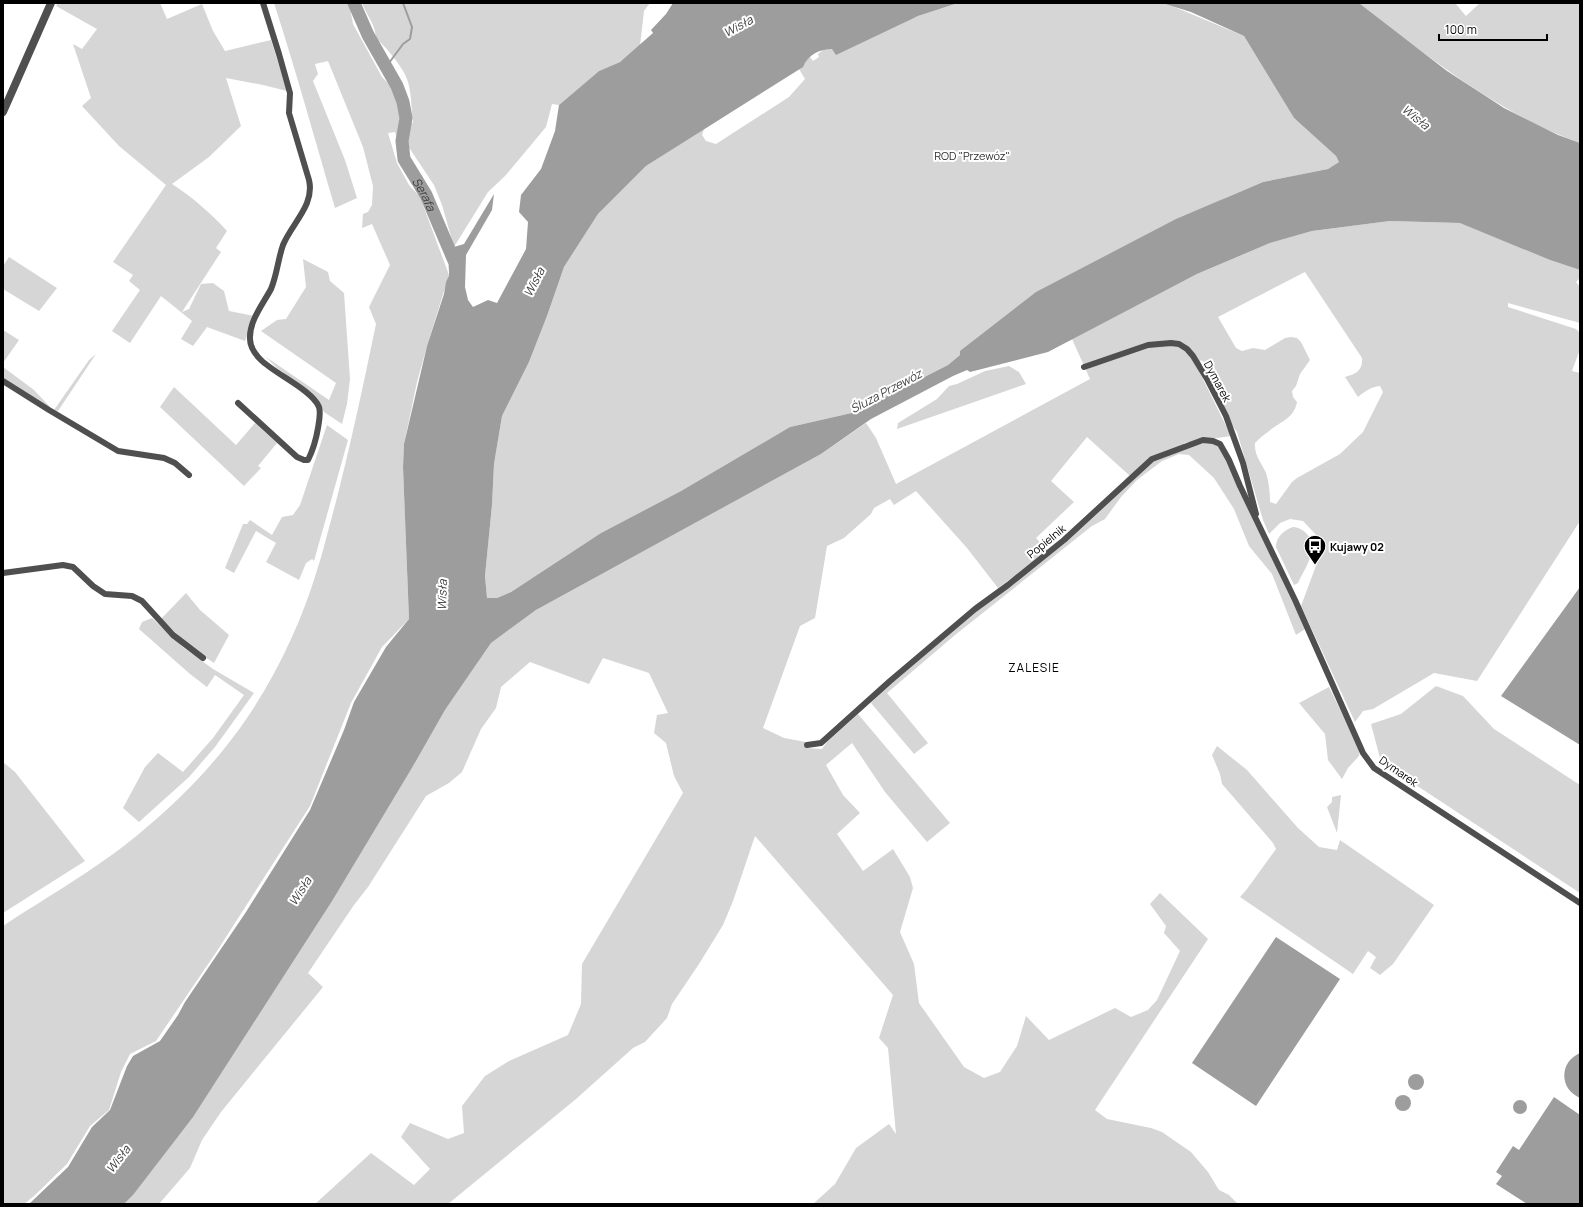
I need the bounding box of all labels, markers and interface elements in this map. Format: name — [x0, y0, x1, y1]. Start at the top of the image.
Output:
water label: Wisła — [720, 10, 757, 41]
scale bar — [1439, 16, 1547, 42]
text: 100 m — [1445, 21, 1477, 38]
water label: Wisła — [1399, 101, 1434, 134]
park label: ROD "Przewóz" — [934, 148, 1010, 163]
water label: Serafa — [409, 174, 441, 215]
water label: Wisła — [519, 263, 549, 300]
street label: Dymarek — [1201, 358, 1235, 405]
water label: Śluza Przewóz — [847, 364, 926, 417]
street label: Popielnik — [1023, 520, 1069, 561]
bus stop icon: Kujawy 02 — [1302, 533, 1328, 566]
place label: Kujawy 02 — [1330, 539, 1384, 554]
water label: Wisła — [433, 578, 451, 611]
district label: ZALESIE — [1008, 659, 1060, 676]
street label: Dymarek — [1377, 752, 1422, 790]
water label: Wisła — [285, 872, 316, 909]
water label: Wisła — [102, 1140, 135, 1177]

